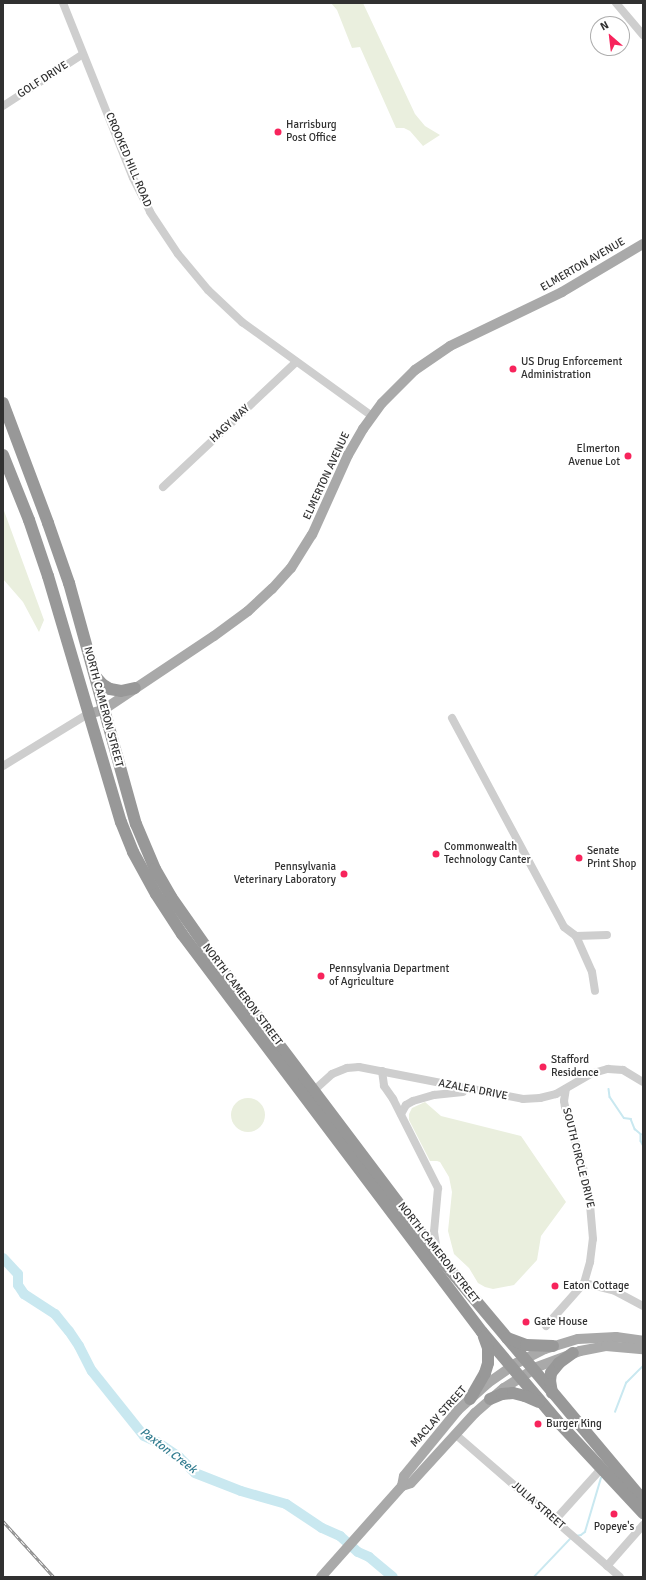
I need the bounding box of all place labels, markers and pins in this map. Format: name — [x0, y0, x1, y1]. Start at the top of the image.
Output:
place label: Harrisburg Post Office — [286, 119, 337, 145]
marker: Harrisburg Post Office — [273, 127, 283, 137]
place label: US Drug Enforcement Administration — [521, 356, 622, 382]
marker: US Drug Enforcement Administration — [508, 364, 518, 374]
place label: Elmerton Avenue Lot — [568, 443, 620, 469]
marker: Elmerton Avenue Lot — [623, 451, 633, 461]
place label: Commonwealth Technology Canter — [444, 841, 531, 867]
place label: Senate Print Shop — [587, 845, 636, 871]
marker: Commonwealth Technology Canter — [431, 849, 441, 859]
marker: Senate Print Shop — [574, 853, 584, 863]
place label: Pennsylvania Veterinary Laboratory — [234, 861, 336, 887]
marker: Pennsylvania Veterinary Laboratory — [339, 869, 349, 879]
place label: Pennsylvania Department of Agriculture — [329, 963, 449, 989]
marker: Pennsylvania Department of Agriculture — [316, 971, 326, 981]
place label: Stafford Residence — [551, 1054, 599, 1080]
marker: Stafford Residence — [538, 1062, 548, 1072]
place label: Eaton Cottage — [563, 1279, 629, 1293]
marker: Eaton Cottage — [550, 1281, 560, 1291]
place label: Gate House — [534, 1315, 588, 1329]
marker: Gate House — [521, 1317, 531, 1327]
place label: Burger King — [546, 1417, 602, 1431]
marker: Burger King — [533, 1419, 543, 1429]
marker: Popeye's — [609, 1509, 619, 1519]
place label: Popeye's — [594, 1520, 634, 1534]

